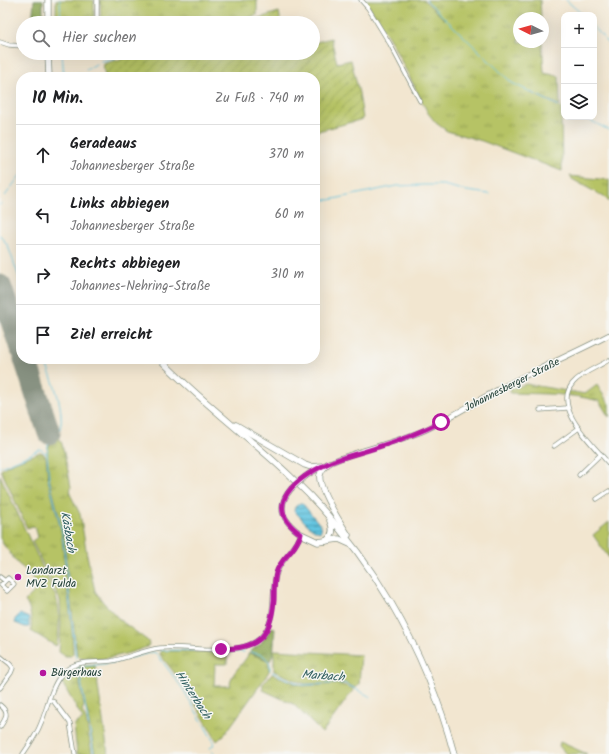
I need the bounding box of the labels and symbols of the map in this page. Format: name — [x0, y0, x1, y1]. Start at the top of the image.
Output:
north arrow — [513, 12, 549, 48]
street label: Johannesberger Straße — [461, 353, 563, 417]
route start — [432, 413, 450, 431]
water label: Käsbach — [55, 510, 81, 556]
place label: Landarzt MVZ Fulda — [26, 562, 76, 593]
marker: Landarzt MVZ Fulda — [13, 572, 23, 582]
route end — [212, 640, 230, 658]
place label: Bürgerhaus — [51, 664, 102, 682]
water label: Marbach — [301, 665, 347, 687]
water label: Hinterbach — [170, 667, 217, 725]
marker: Bürgerhaus — [38, 668, 48, 678]

